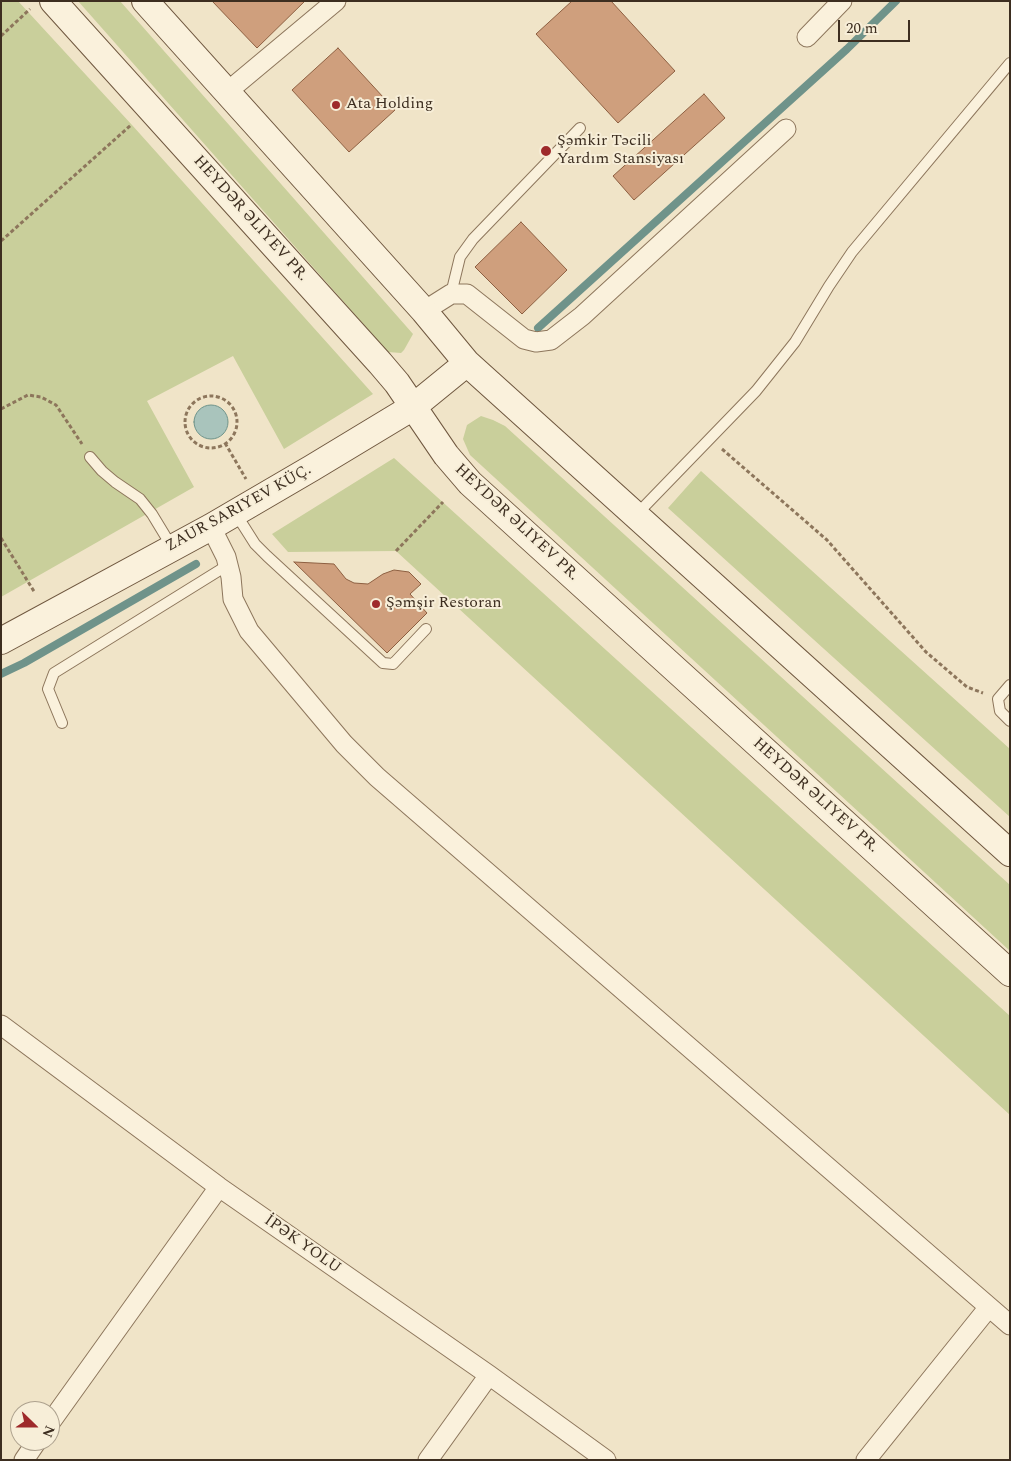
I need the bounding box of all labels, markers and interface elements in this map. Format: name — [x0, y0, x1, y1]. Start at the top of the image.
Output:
scale bar — [841, 10, 914, 42]
text: 20 m — [846, 17, 878, 40]
place label: Ata Holding — [346, 95, 433, 115]
marker: Ata Holding — [330, 99, 342, 111]
place label: Şəmkir Təcili Yardım Stansiyası — [557, 132, 684, 170]
marker: Şəmkir Təcili Yardım Stansiyası — [539, 144, 553, 158]
street label: HEYDƏR ƏLIYEV PR. — [188, 152, 312, 286]
street label: ZAUR SARIYEV KÜÇ. — [163, 461, 315, 557]
street label: HEYDƏR ƏLIYEV PR. — [450, 461, 582, 585]
place label: Şəmşir Restoran — [386, 594, 502, 614]
marker: Şəmşir Restoran — [370, 598, 382, 610]
street label: HEYDƏR ƏLIYEV PR. — [748, 734, 882, 858]
street label: İPƏK YOLU — [260, 1211, 344, 1279]
north arrow — [10, 1401, 60, 1451]
text: N — [37, 1422, 60, 1441]

